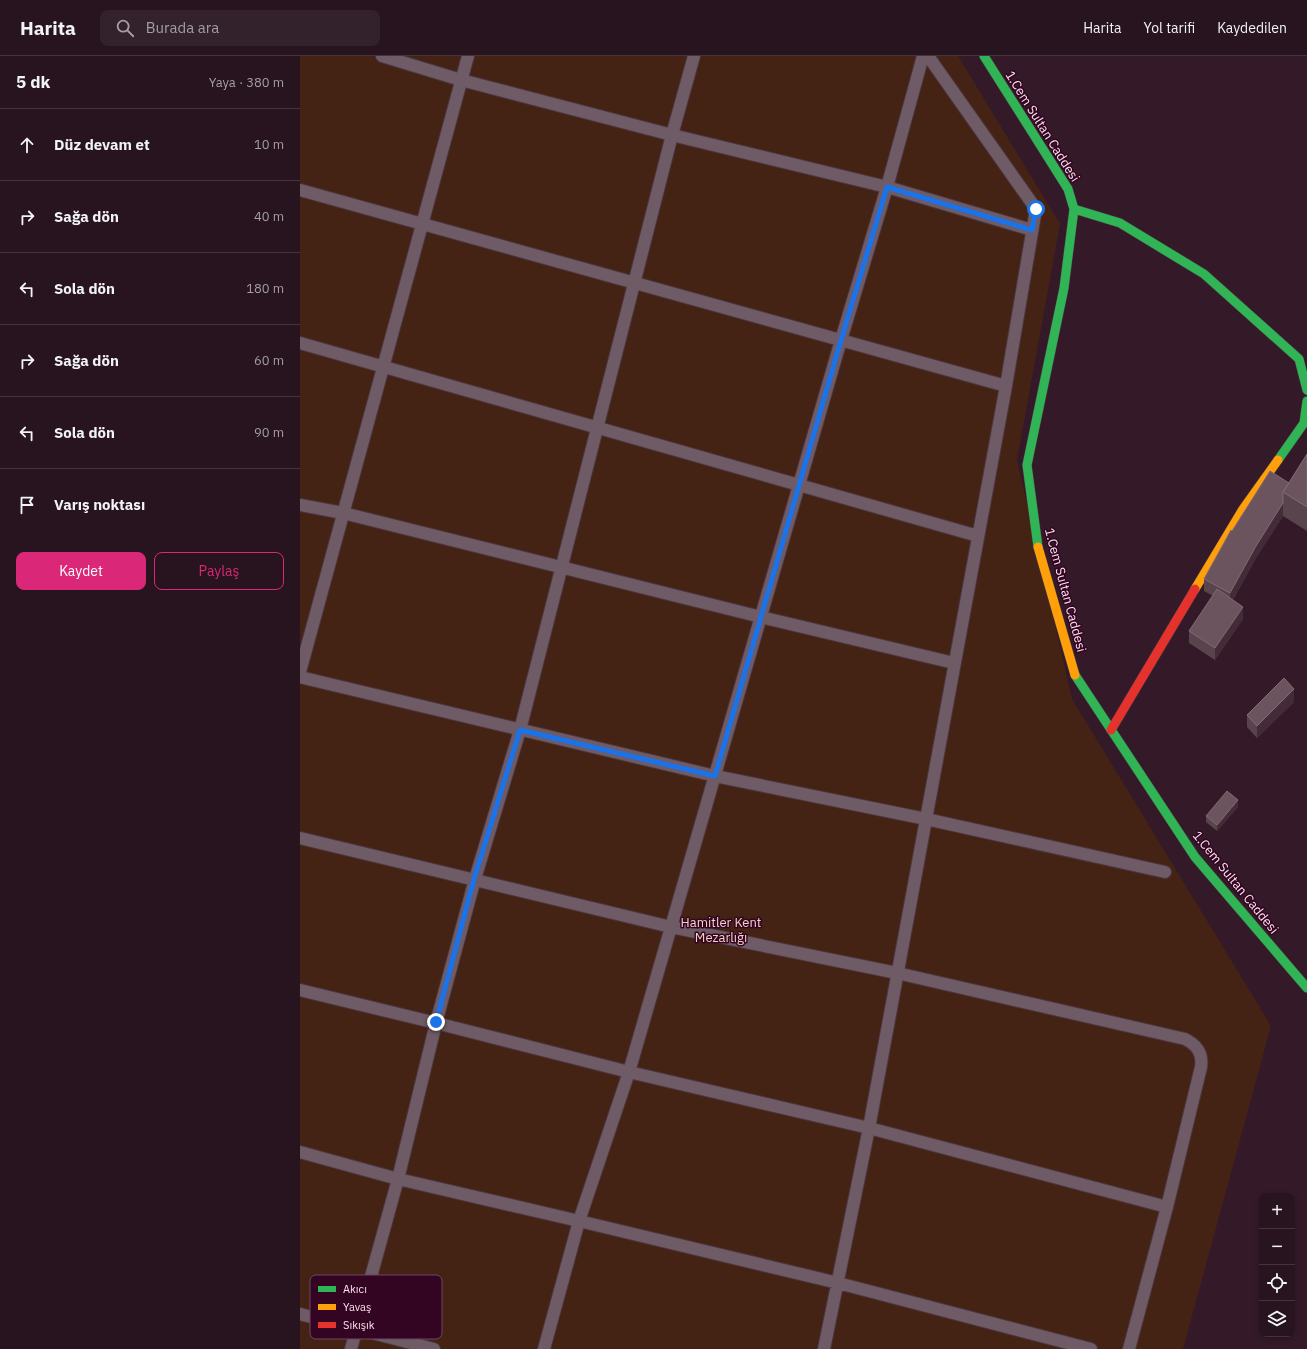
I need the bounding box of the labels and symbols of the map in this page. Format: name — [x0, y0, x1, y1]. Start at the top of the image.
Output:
street label: 1.Cem Sultan Caddesi — [1002, 68, 1084, 185]
route start — [1027, 200, 1045, 218]
street label: 1.Cem Sultan Caddesi — [1041, 526, 1090, 654]
street label: 1.Cem Sultan Caddesi — [1189, 827, 1282, 937]
park label: Hamitler Kent Mezarlığı — [681, 914, 761, 946]
route end — [427, 1013, 445, 1031]
legend — [310, 1275, 442, 1339]
text: Akıcı — [343, 1282, 367, 1296]
text: Yavaş — [343, 1300, 371, 1314]
text: Sıkışık — [343, 1318, 375, 1332]

